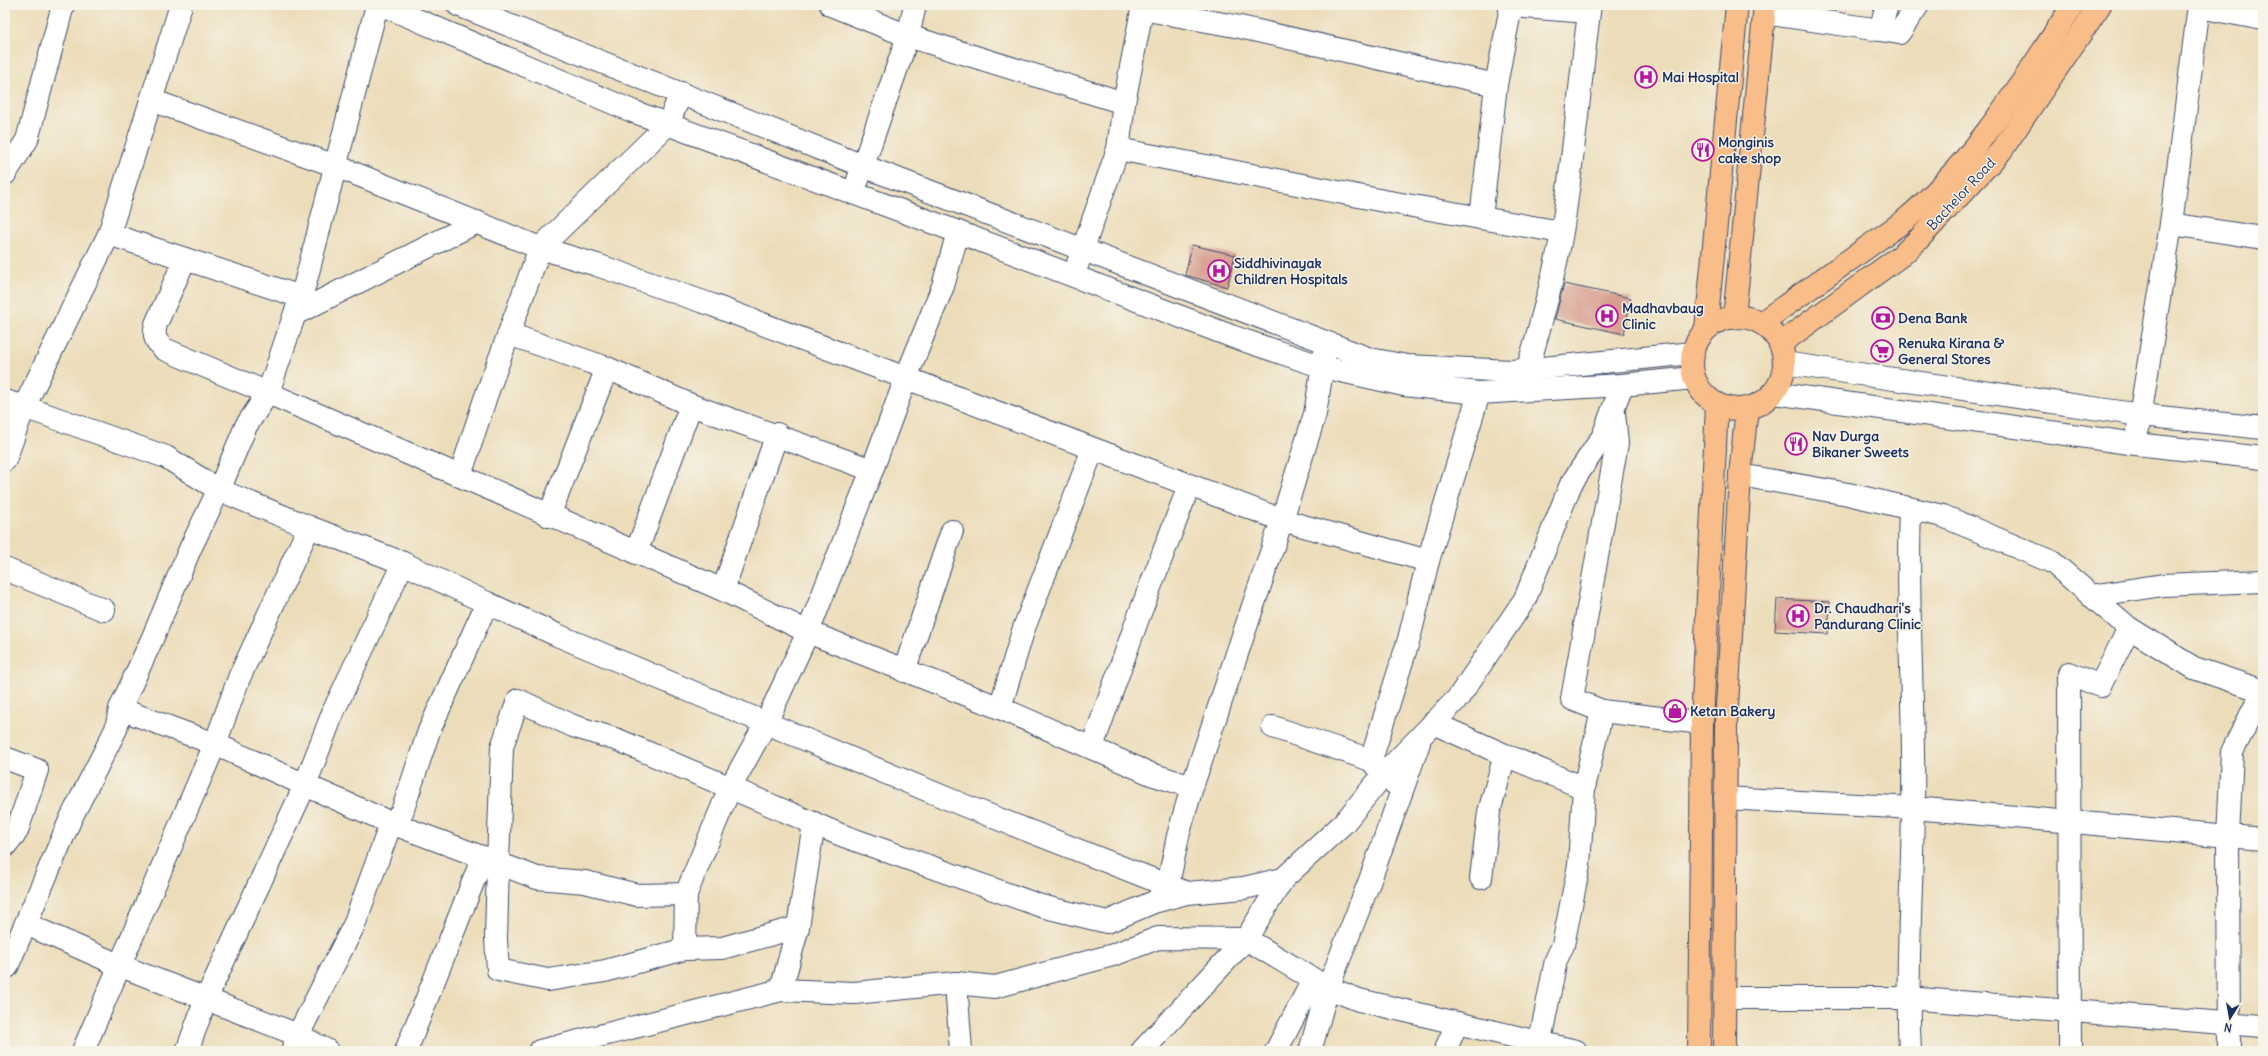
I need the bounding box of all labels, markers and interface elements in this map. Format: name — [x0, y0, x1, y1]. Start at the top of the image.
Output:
hospital icon: Mai Hospital — [1633, 64, 1659, 90]
place label: Mai Hospital — [1662, 68, 1739, 86]
place label: Monginis cake shop — [1718, 133, 1781, 167]
restaurant icon: Monginis cake shop — [1690, 137, 1716, 163]
street label: Bachelor Road — [1923, 154, 1999, 234]
place label: Siddhivinayak Children Hospitals — [1234, 254, 1348, 288]
hospital icon: Siddhivinayak Children Hospitals — [1206, 258, 1232, 284]
place label: Madhavbaug Clinic — [1622, 299, 1704, 333]
hospital icon: Madhavbaug Clinic — [1594, 303, 1620, 329]
bank icon: Dena Bank — [1870, 305, 1896, 331]
place label: Dena Bank — [1898, 309, 1967, 327]
place label: Renuka Kirana & General Stores — [1898, 334, 2005, 368]
supermarket icon: Renuka Kirana & General Stores — [1869, 338, 1895, 364]
place label: Nav Durga Bikaner Sweets — [1812, 427, 1909, 461]
restaurant icon: Nav Durga Bikaner Sweets — [1783, 431, 1809, 457]
place label: Dr. Chaudhari's Pandurang Clinic — [1814, 599, 1921, 633]
hospital icon: Dr. Chaudhari's Pandurang Clinic — [1785, 603, 1811, 629]
shop icon: Ketan Bakery — [1662, 698, 1688, 724]
place label: Ketan Bakery — [1690, 702, 1775, 720]
north arrow — [2210, 998, 2250, 1038]
text: N — [2223, 1020, 2233, 1035]

